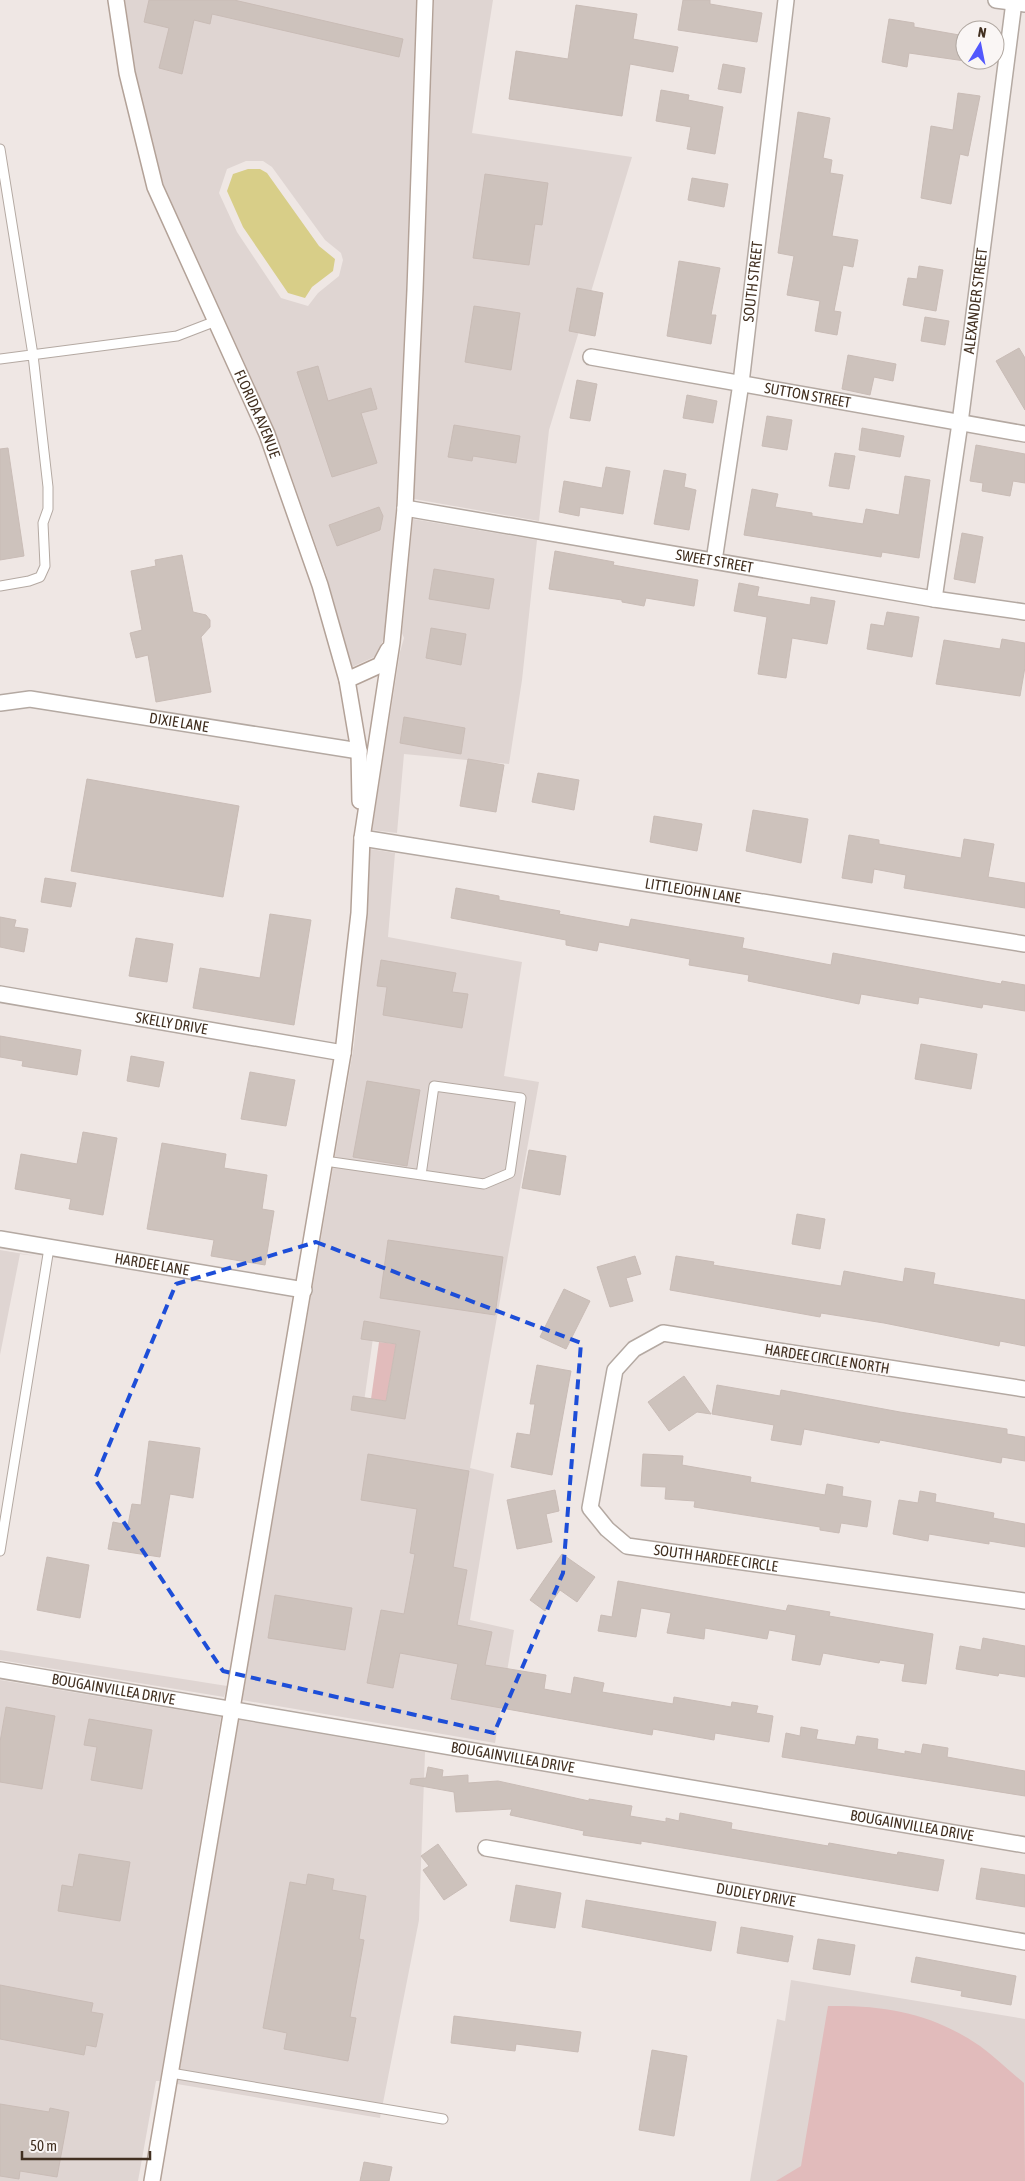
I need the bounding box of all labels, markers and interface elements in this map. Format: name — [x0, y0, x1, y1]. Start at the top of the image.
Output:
north arrow — [955, 20, 1005, 70]
text: N — [977, 24, 988, 41]
street label: SOUTH STREET — [739, 240, 766, 323]
street label: ALEXANDER STREET — [960, 246, 990, 355]
street label: FLORIDA AVENUE — [231, 367, 284, 461]
street label: SUTTON STREET — [763, 379, 853, 411]
street label: SWEET STREET — [674, 546, 755, 576]
street label: DIXIE LANE — [148, 709, 210, 735]
street label: LITTLEJOHN LANE — [644, 874, 743, 907]
street label: SKELLY DRIVE — [134, 1008, 210, 1038]
street label: HARDEE LANE — [113, 1249, 191, 1279]
street label: HARDEE CIRCLE NORTH — [763, 1340, 891, 1377]
street label: SOUTH HARDEE CIRCLE — [653, 1541, 780, 1575]
street label: BOUGAINVILLEA DRIVE — [50, 1670, 177, 1708]
street label: BOUGAINVILLEA DRIVE — [450, 1738, 576, 1776]
street label: BOUGAINVILLEA DRIVE — [849, 1806, 975, 1844]
street label: DUDLEY DRIVE — [715, 1879, 798, 1910]
scale bar — [22, 2128, 150, 2160]
text: 50 m — [30, 2137, 57, 2154]

